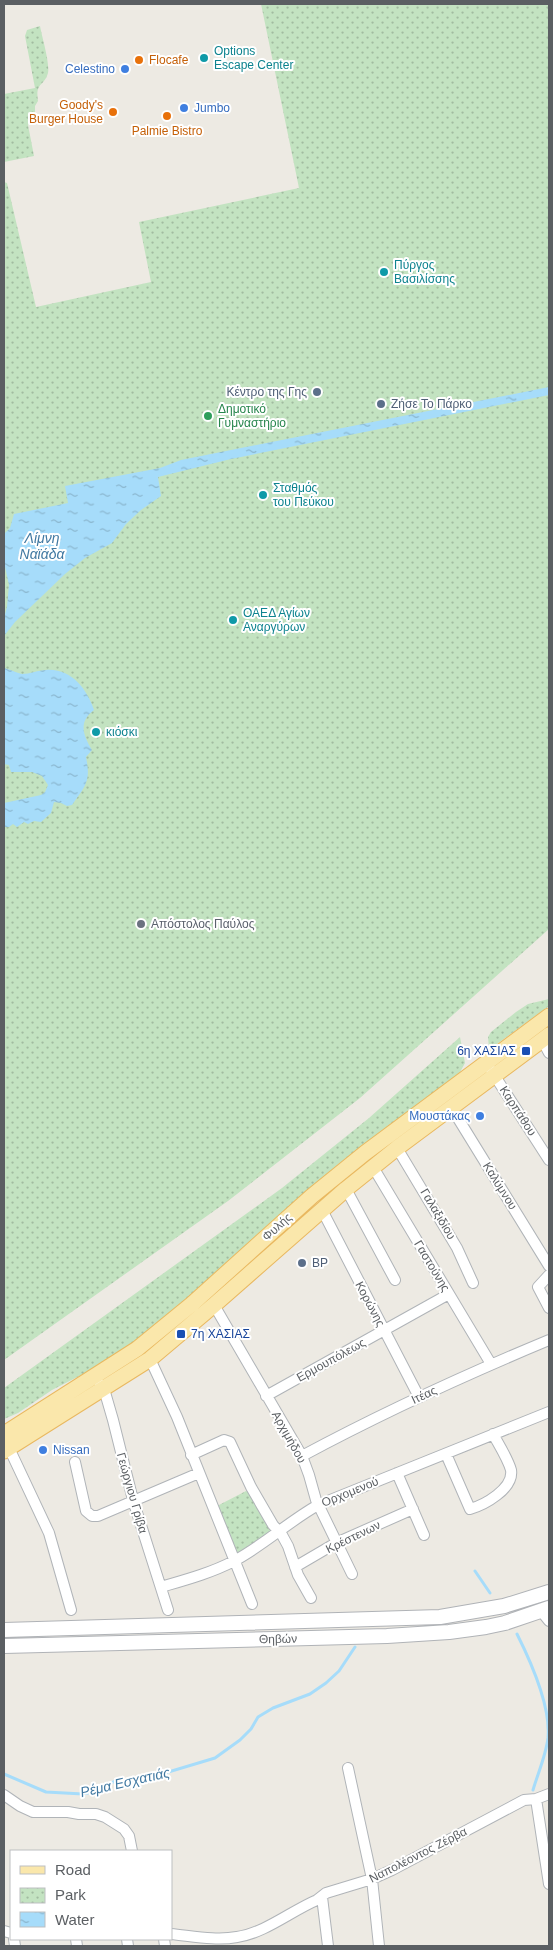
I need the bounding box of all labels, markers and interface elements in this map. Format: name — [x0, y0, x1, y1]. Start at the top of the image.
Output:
place label: Options Escape Center — [214, 44, 293, 72]
marker: Options Escape Center — [198, 52, 210, 64]
place label: Flocafe — [149, 53, 189, 67]
marker: Flocafe — [133, 54, 145, 66]
place label: Celestino — [65, 62, 115, 76]
marker: Celestino — [119, 63, 131, 75]
place label: Goody's Burger House — [29, 98, 103, 126]
place label: Jumbo — [194, 101, 230, 115]
marker: Jumbo — [178, 102, 190, 114]
marker: Goody's Burger House — [107, 106, 119, 118]
marker: Palmie Bistro — [161, 110, 173, 122]
place label: Palmie Bistro — [132, 124, 203, 138]
place label: Πύργος Βασιλίσσης — [394, 258, 455, 286]
marker: Πύργος Βασιλίσσης — [378, 266, 390, 278]
place label: Κέντρο της Γης — [226, 385, 307, 399]
marker: Κέντρο της Γης — [311, 386, 323, 398]
place label: Ζήσε Το Πάρκο — [391, 397, 472, 411]
marker: Ζήσε Το Πάρκο — [375, 398, 387, 410]
place label: Δημοτικό Γυμναστήριο — [218, 402, 286, 430]
marker: Δημοτικό Γυμναστήριο — [202, 410, 214, 422]
place label: Σταθμός του Πεύκου — [273, 481, 334, 509]
marker: Σταθμός του Πεύκου — [257, 489, 269, 501]
water label: Λίμνη Ναϊάδα — [20, 530, 65, 562]
place label: ΟΑΕΔ Αγίων Αναργύρων — [243, 606, 310, 634]
marker: ΟΑΕΔ Αγίων Αναργύρων — [227, 614, 239, 626]
place label: κιόσκι — [106, 725, 138, 739]
marker: κιόσκι — [90, 726, 102, 738]
place label: Απόστολος Παύλος — [151, 917, 255, 931]
marker: Απόστολος Παύλος — [135, 918, 147, 930]
place label: 6η ΧΑΣΙΑΣ — [457, 1044, 516, 1058]
marker: 6η ΧΑΣΙΑΣ — [520, 1045, 532, 1057]
street label: Καρπάθου — [497, 1084, 539, 1138]
place label: Μουστάκας — [409, 1109, 470, 1123]
marker: Μουστάκας — [474, 1110, 486, 1122]
street label: Καλύμνου — [480, 1160, 520, 1212]
street label: Γαλαξιδίου — [417, 1186, 459, 1242]
street label: Φυλής — [259, 1210, 295, 1244]
street label: Γαστούνης — [411, 1238, 453, 1294]
place label: BP — [312, 1256, 328, 1270]
marker: BP — [296, 1257, 308, 1269]
street label: Κορώνης — [352, 1279, 388, 1329]
place label: 7η ΧΑΣΙΑΣ — [191, 1327, 250, 1341]
marker: 7η ΧΑΣΙΑΣ — [175, 1328, 187, 1340]
street label: Ερμουπόλεως — [294, 1335, 368, 1385]
street label: Ιτέας — [409, 1383, 439, 1407]
street label: Αρχιμήδου — [269, 1409, 309, 1465]
place label: Nissan — [53, 1443, 90, 1457]
marker: Nissan — [37, 1444, 49, 1456]
street label: Γεώργιου Γρίβα — [114, 1451, 150, 1535]
street label: Ορχομενού — [319, 1474, 381, 1510]
street label: Κρέστενων — [323, 1518, 383, 1556]
street label: Θηβών — [259, 1632, 297, 1646]
water label: Ρέμα Εσχατιάς — [79, 1764, 171, 1800]
street label: Ναπολέοντος Ζέρβα — [367, 1824, 469, 1886]
legend — [10, 1850, 172, 1940]
text: Road — [55, 1861, 91, 1878]
text: Park — [55, 1886, 86, 1903]
text: Water — [55, 1911, 94, 1928]

